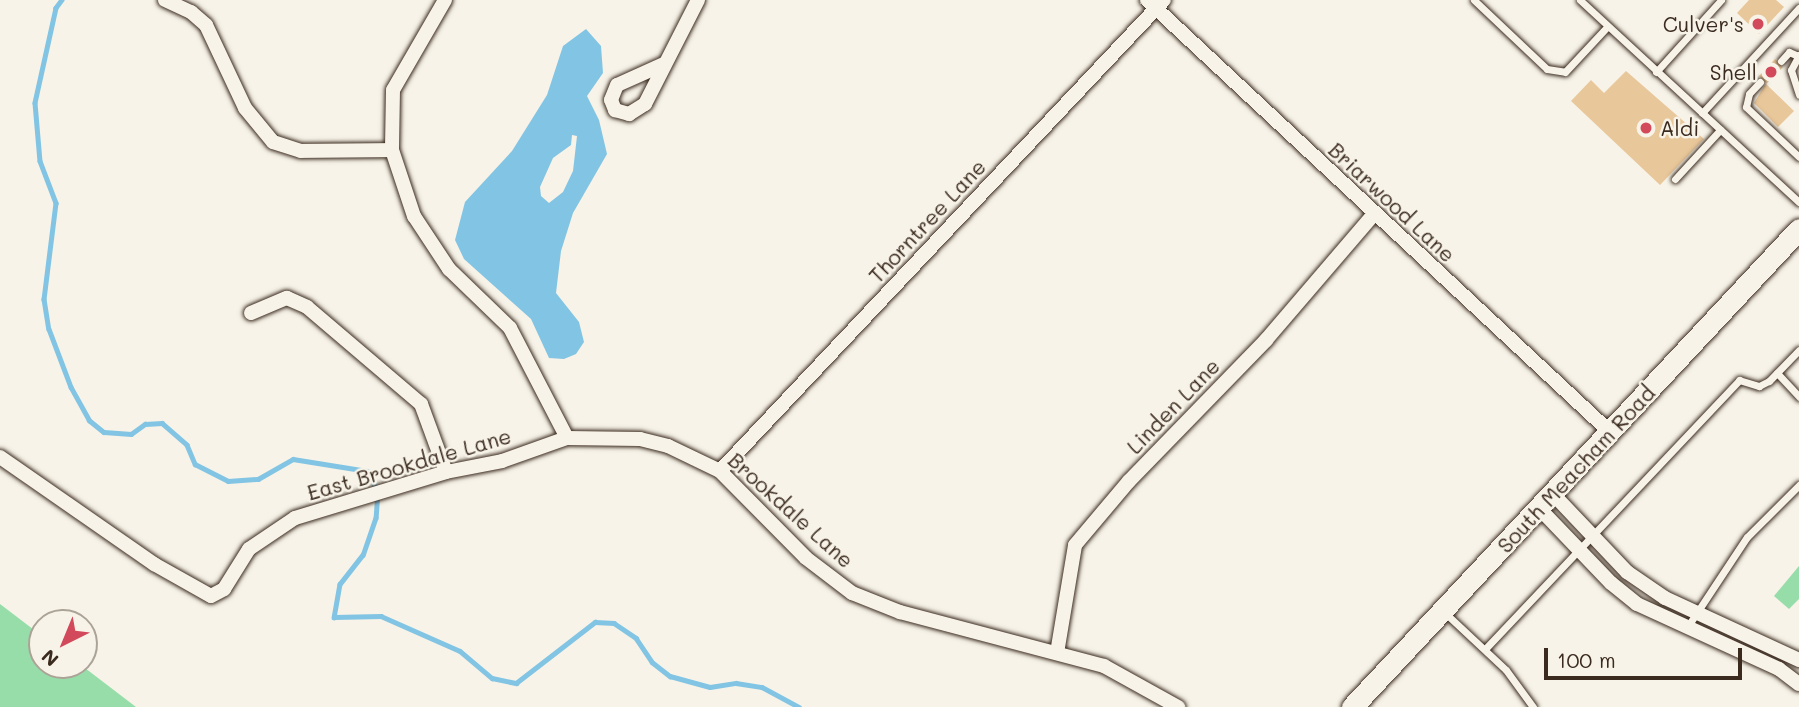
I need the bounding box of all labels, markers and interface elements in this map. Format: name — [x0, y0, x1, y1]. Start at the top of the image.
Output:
place label: Culver's — [1663, 11, 1744, 37]
marker: Culver's — [1750, 16, 1766, 32]
place label: Shell — [1710, 59, 1757, 85]
marker: Shell — [1763, 64, 1779, 80]
place label: Aldi — [1660, 115, 1700, 141]
marker: Aldi — [1638, 120, 1654, 136]
street label: Briarwood Lane — [1324, 137, 1460, 267]
street label: Thorntree Lane — [863, 154, 991, 288]
street label: Linden Lane — [1121, 353, 1225, 459]
street label: South Meacham Road — [1492, 380, 1660, 558]
street label: East Brookdale Lane — [304, 423, 514, 505]
street label: Brookdale Lane — [723, 447, 859, 573]
north arrow — [28, 609, 98, 679]
scale bar — [1547, 634, 1745, 678]
text: N — [36, 644, 64, 672]
text: 100 m — [1557, 646, 1616, 673]

